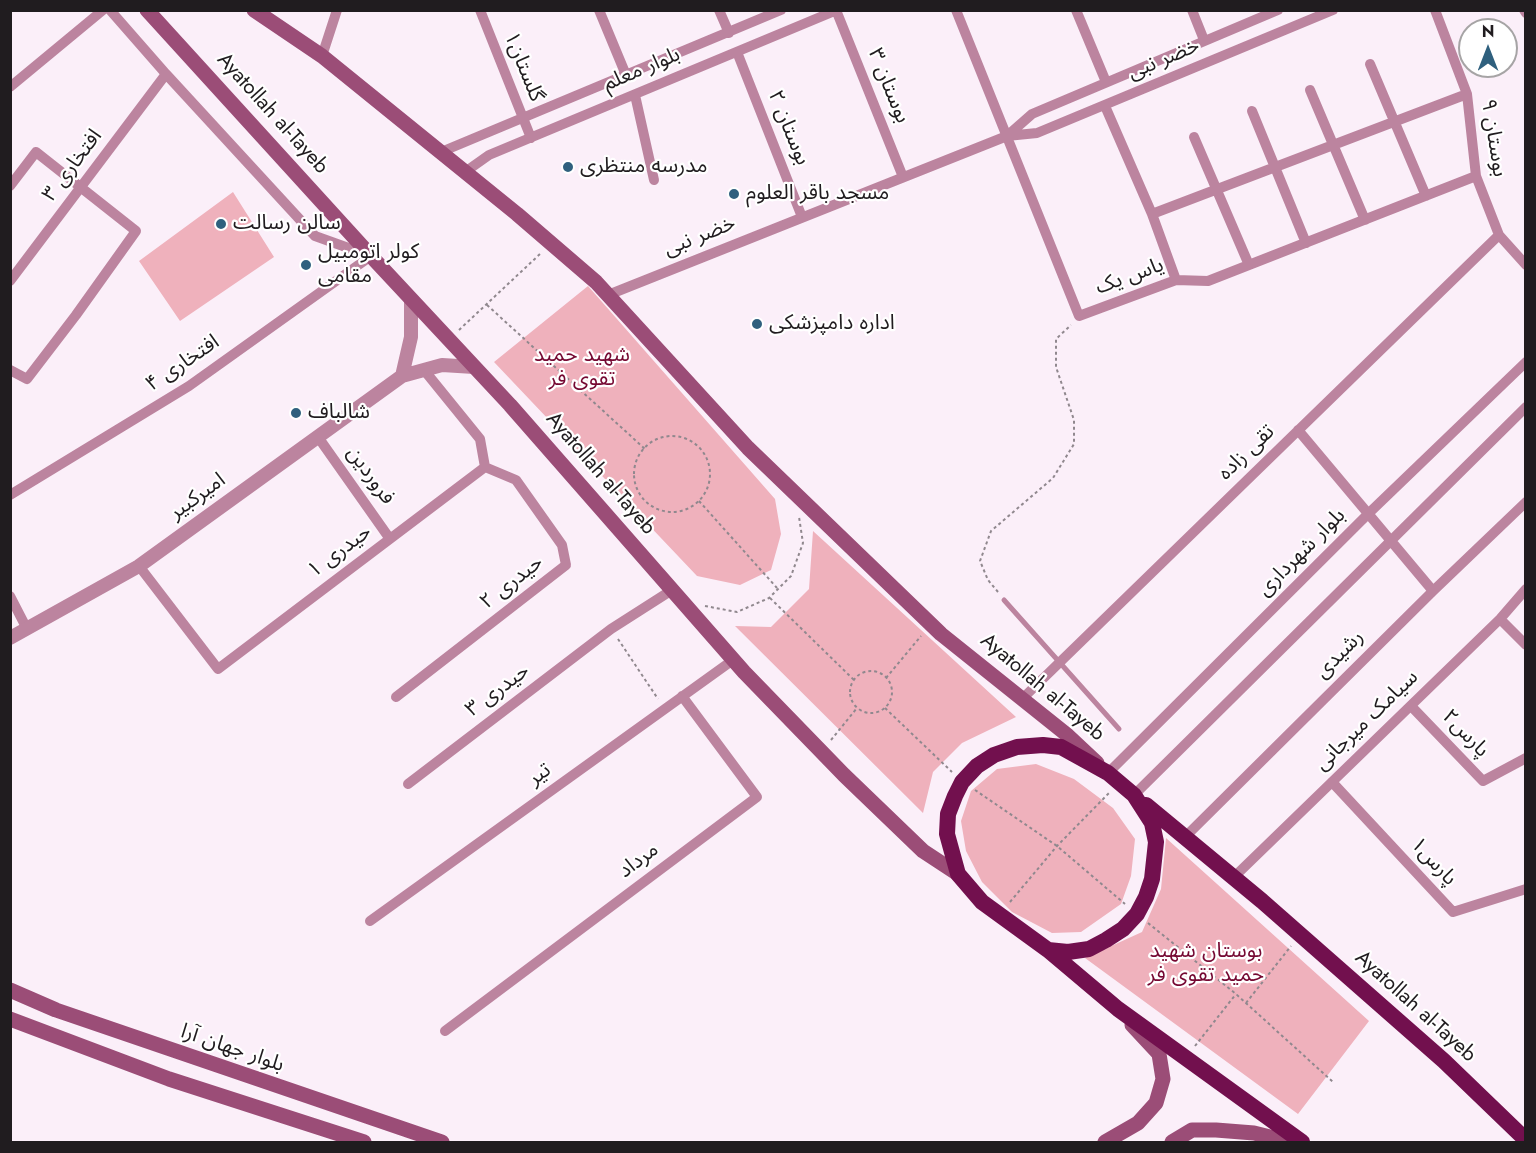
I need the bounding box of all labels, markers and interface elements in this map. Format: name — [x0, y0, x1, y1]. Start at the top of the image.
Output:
north arrow — [1458, 18, 1518, 78]
text: N — [1482, 20, 1494, 43]
street label: گلستان۱ — [498, 28, 548, 106]
street label: خضر نبی — [1124, 34, 1204, 86]
street label: بلوار معلم — [600, 43, 684, 97]
street label: بوستان ۳ — [862, 45, 914, 127]
street label: Ayatollah al-Tayeb — [211, 48, 333, 180]
street label: بوستان ۲ — [762, 87, 814, 169]
street label: بوستان ۹ — [1474, 97, 1512, 179]
street label: افتخاری ۳ — [38, 125, 108, 207]
place label: مدرسه منتظری — [580, 154, 707, 180]
marker: مدرسه منتظری — [561, 160, 575, 174]
place label: مسجد باقر العلوم — [746, 181, 889, 207]
marker: مسجد باقر العلوم — [727, 187, 741, 201]
place label: سالن رسالت — [233, 211, 341, 237]
street label: خضر نبی — [660, 211, 740, 263]
marker: سالن رسالت — [214, 217, 228, 231]
place label: کولر اتومبیل مقامی — [318, 240, 419, 290]
street label: یاس یک — [1092, 253, 1168, 301]
marker: کولر اتومبیل مقامی — [299, 258, 313, 272]
place label: اداره دامپزشکی — [769, 311, 895, 337]
marker: اداره دامپزشکی — [750, 317, 764, 331]
street label: افتخاری ۴ — [141, 330, 225, 398]
park label: شهید حمید تقوی فر — [534, 343, 630, 393]
place label: شالباف — [308, 400, 370, 426]
marker: شالباف — [289, 406, 303, 420]
street label: Ayatollah al-Tayeb — [540, 407, 660, 541]
street label: تقی زاده — [1213, 420, 1281, 486]
street label: فروردین — [340, 442, 400, 510]
street label: امیرکبیر — [165, 468, 231, 526]
street label: بلوار شهرداری — [1253, 504, 1351, 602]
street label: حیدری ۱ — [303, 520, 377, 584]
street label: حیدری ۲ — [475, 550, 549, 616]
street label: رشیدی — [1310, 625, 1370, 685]
street label: Ayatollah al-Tayeb — [975, 629, 1109, 747]
street label: حیدری ۳ — [461, 659, 535, 723]
street label: سیامک میرجانی — [1310, 665, 1424, 777]
street label: پارس۲ — [1436, 705, 1494, 763]
street label: تیر — [524, 758, 556, 792]
street label: پارس۱ — [1404, 833, 1462, 891]
street label: مرداد — [614, 838, 664, 884]
park label: بوستان شهید حمید تقوی فر — [1148, 939, 1264, 989]
street label: Ayatollah al-Tayeb — [1349, 946, 1481, 1068]
street label: بلوار جهان آرا — [177, 1020, 287, 1078]

